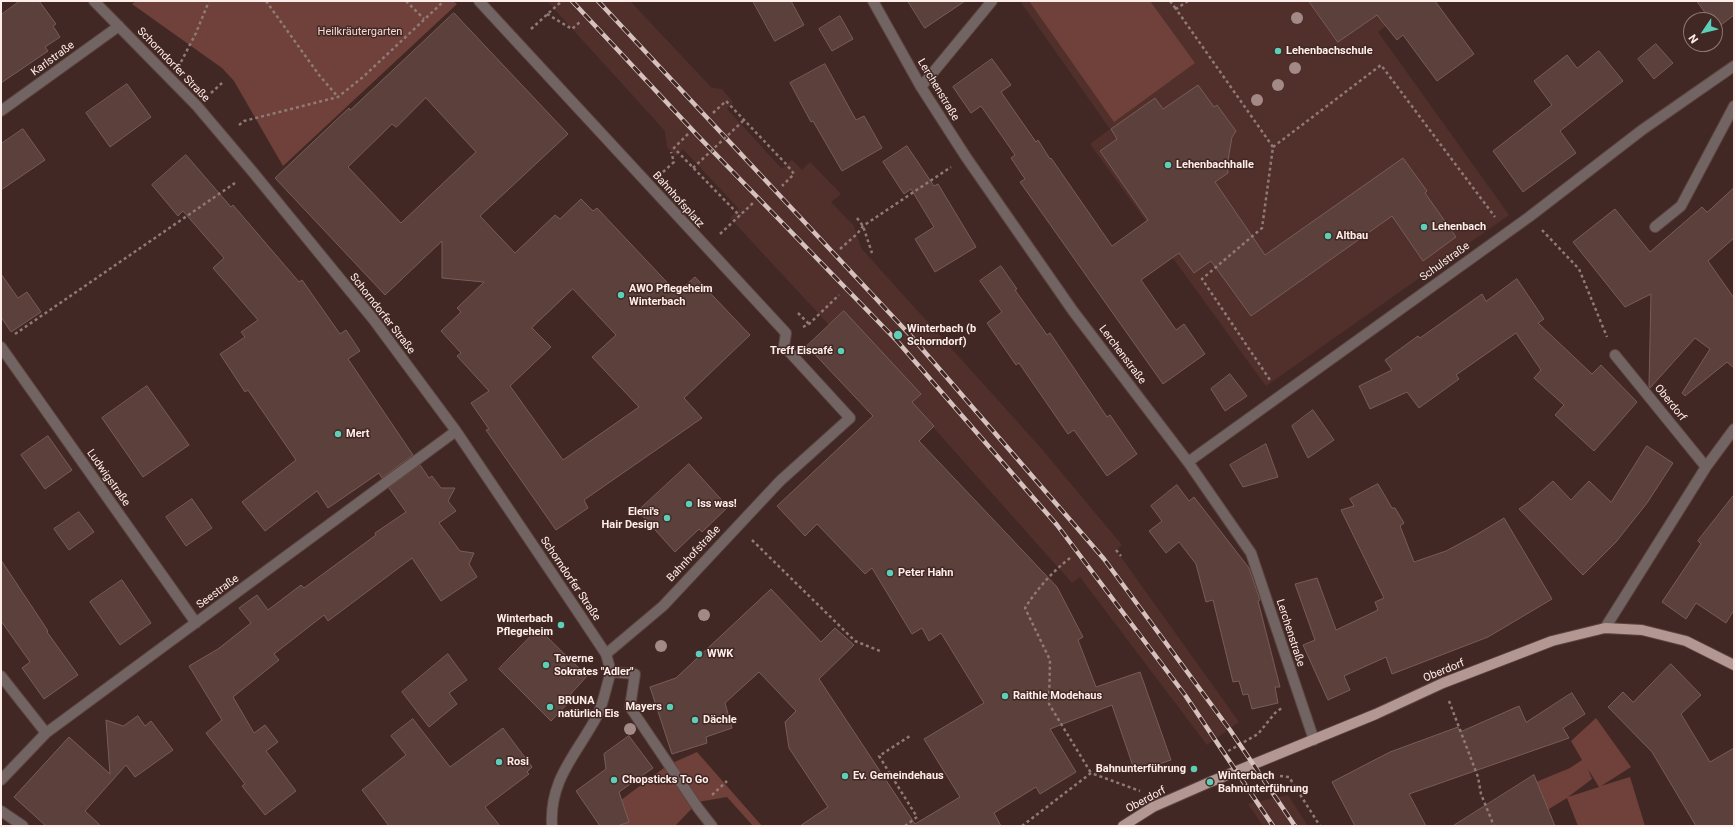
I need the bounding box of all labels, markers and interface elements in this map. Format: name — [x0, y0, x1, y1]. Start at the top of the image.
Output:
north arrow — [1683, 12, 1723, 52]
street label: Schorndorfer Straße — [134, 25, 212, 105]
park label: Heilkräutergarten — [318, 25, 402, 39]
text: N — [1686, 32, 1701, 46]
street label: Karlstraße — [29, 39, 77, 79]
place label: Lehenbachschule — [1286, 44, 1373, 58]
marker: Lehenbachschule — [1273, 46, 1283, 56]
street label: Lerchenstraße — [914, 56, 962, 124]
place label: Lehenbachhalle — [1176, 158, 1254, 172]
marker: Lehenbachhalle — [1163, 160, 1173, 170]
street label: Bahnhofsplatz — [649, 169, 707, 231]
place label: Lehenbach — [1432, 220, 1486, 234]
marker: Lehenbach — [1419, 222, 1429, 232]
place label: Altbau — [1336, 229, 1368, 243]
marker: Altbau — [1323, 231, 1333, 241]
street label: Schulstraße — [1418, 240, 1472, 284]
street label: Schorndorfer Straße — [346, 271, 418, 357]
place label: AWO Pflegeheim Winterbach — [629, 282, 713, 308]
marker: AWO Pflegeheim Winterbach — [616, 290, 626, 300]
place label: Winterbach (b Schorndorf) — [907, 322, 976, 348]
street label: Lerchenstraße — [1096, 323, 1148, 387]
marker: Winterbach (b Schorndorf) — [892, 329, 904, 341]
place label: Treff Eiscafé — [770, 344, 833, 358]
marker: Treff Eiscafé — [836, 346, 846, 356]
street label: Oberdorf — [1651, 382, 1689, 424]
place label: Mert — [346, 427, 370, 441]
marker: Mert — [333, 429, 343, 439]
street label: Ludwigstraße — [84, 447, 132, 509]
place label: Iss was! — [697, 497, 737, 511]
marker: Iss was! — [684, 499, 694, 509]
place label: Eleni's Hair Design — [602, 505, 659, 531]
marker: Eleni's Hair Design — [662, 513, 672, 523]
street label: Bahnhofstraße — [665, 523, 723, 585]
street label: Schorndorfer Straße — [537, 534, 603, 624]
place label: Peter Hahn — [898, 566, 953, 580]
marker: Peter Hahn — [885, 568, 895, 578]
street label: Seestraße — [194, 572, 242, 612]
street label: Lerchenstraße — [1273, 598, 1307, 668]
place label: Winterbach Pflegeheim — [496, 612, 553, 638]
marker: Winterbach Pflegeheim — [556, 620, 566, 630]
place label: WWK — [707, 647, 733, 661]
marker: WWK — [694, 649, 704, 659]
place label: Taverne Sokrates "Adler" — [554, 652, 634, 678]
street label: Oberdorf — [1421, 657, 1467, 685]
marker: Taverne Sokrates "Adler" — [541, 660, 551, 670]
place label: Raithle Modehaus — [1013, 689, 1102, 703]
marker: Raithle Modehaus — [1000, 691, 1010, 701]
place label: BRUNA natürlich Eis — [558, 694, 619, 720]
place label: Mayers — [625, 700, 662, 714]
marker: BRUNA natürlich Eis — [545, 702, 555, 712]
marker: Mayers — [665, 702, 675, 712]
place label: Dächle — [703, 713, 737, 727]
marker: Dächle — [690, 715, 700, 725]
place label: Rosi — [507, 755, 529, 769]
marker: Rosi — [494, 757, 504, 767]
place label: Bahnunterführung — [1096, 762, 1186, 776]
marker: Bahnunterführung — [1189, 764, 1199, 774]
place label: Ev. Gemeindehaus — [853, 769, 944, 783]
place label: Winterbach Bahnunterführung — [1218, 769, 1308, 795]
marker: Ev. Gemeindehaus — [840, 771, 850, 781]
place label: Chopsticks To Go — [622, 773, 709, 787]
marker: Chopsticks To Go — [609, 775, 619, 785]
marker: Winterbach Bahnunterführung — [1205, 777, 1215, 787]
street label: Oberdorf — [1124, 784, 1168, 816]

